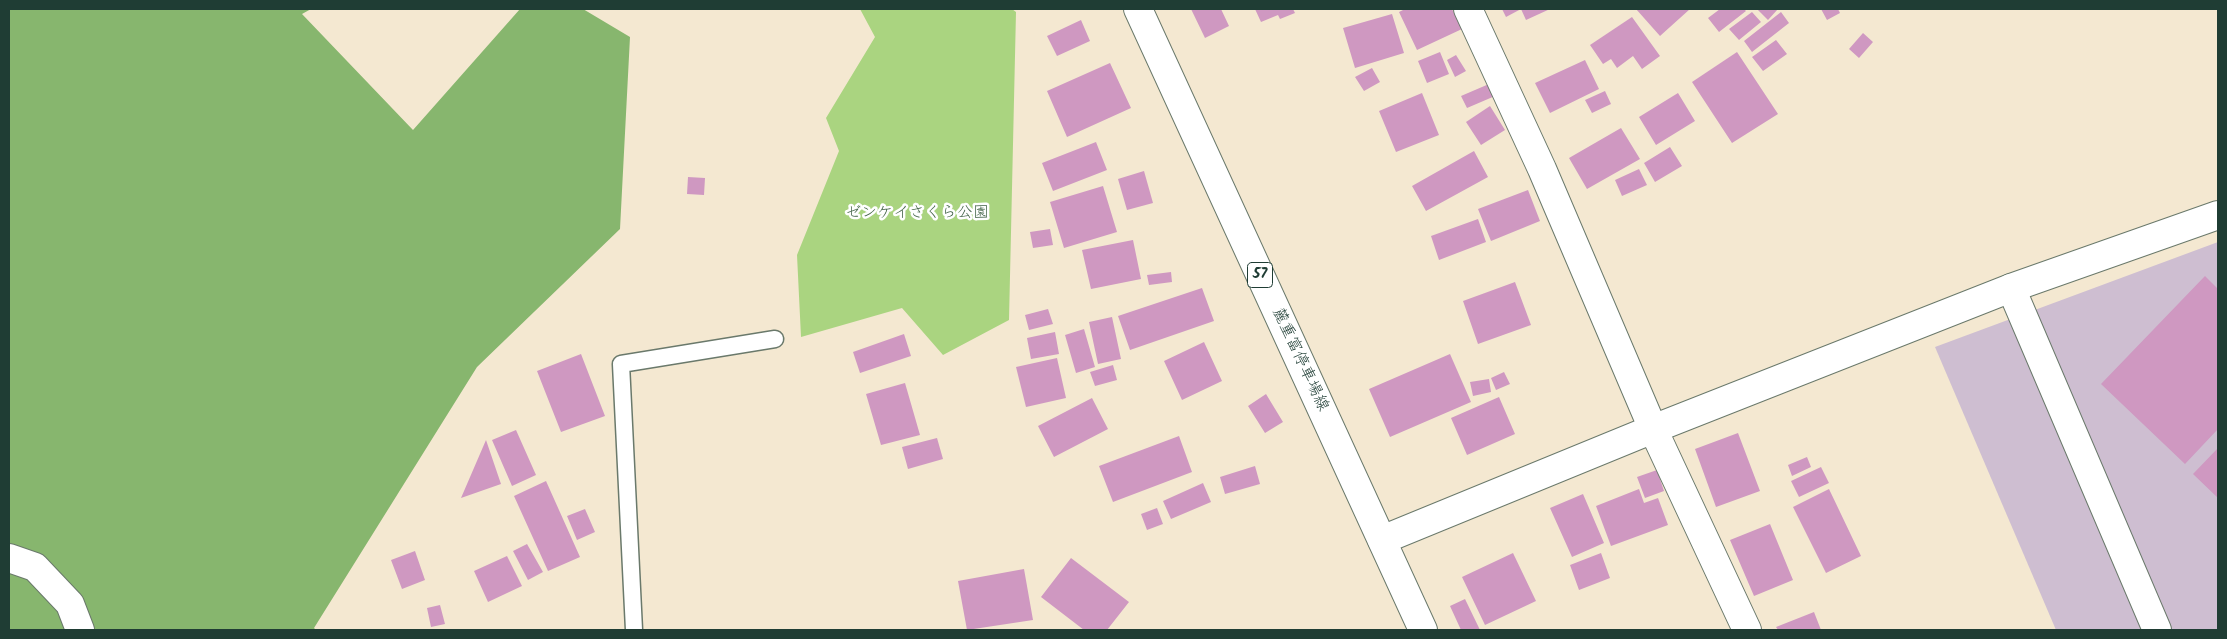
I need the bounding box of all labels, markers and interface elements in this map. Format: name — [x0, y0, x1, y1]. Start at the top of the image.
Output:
park label: ゼンケイさくら公園 — [845, 204, 989, 224]
road number: 57 — [1248, 262, 1272, 288]
street label: 麓重富停車場線 — [1267, 305, 1331, 415]

